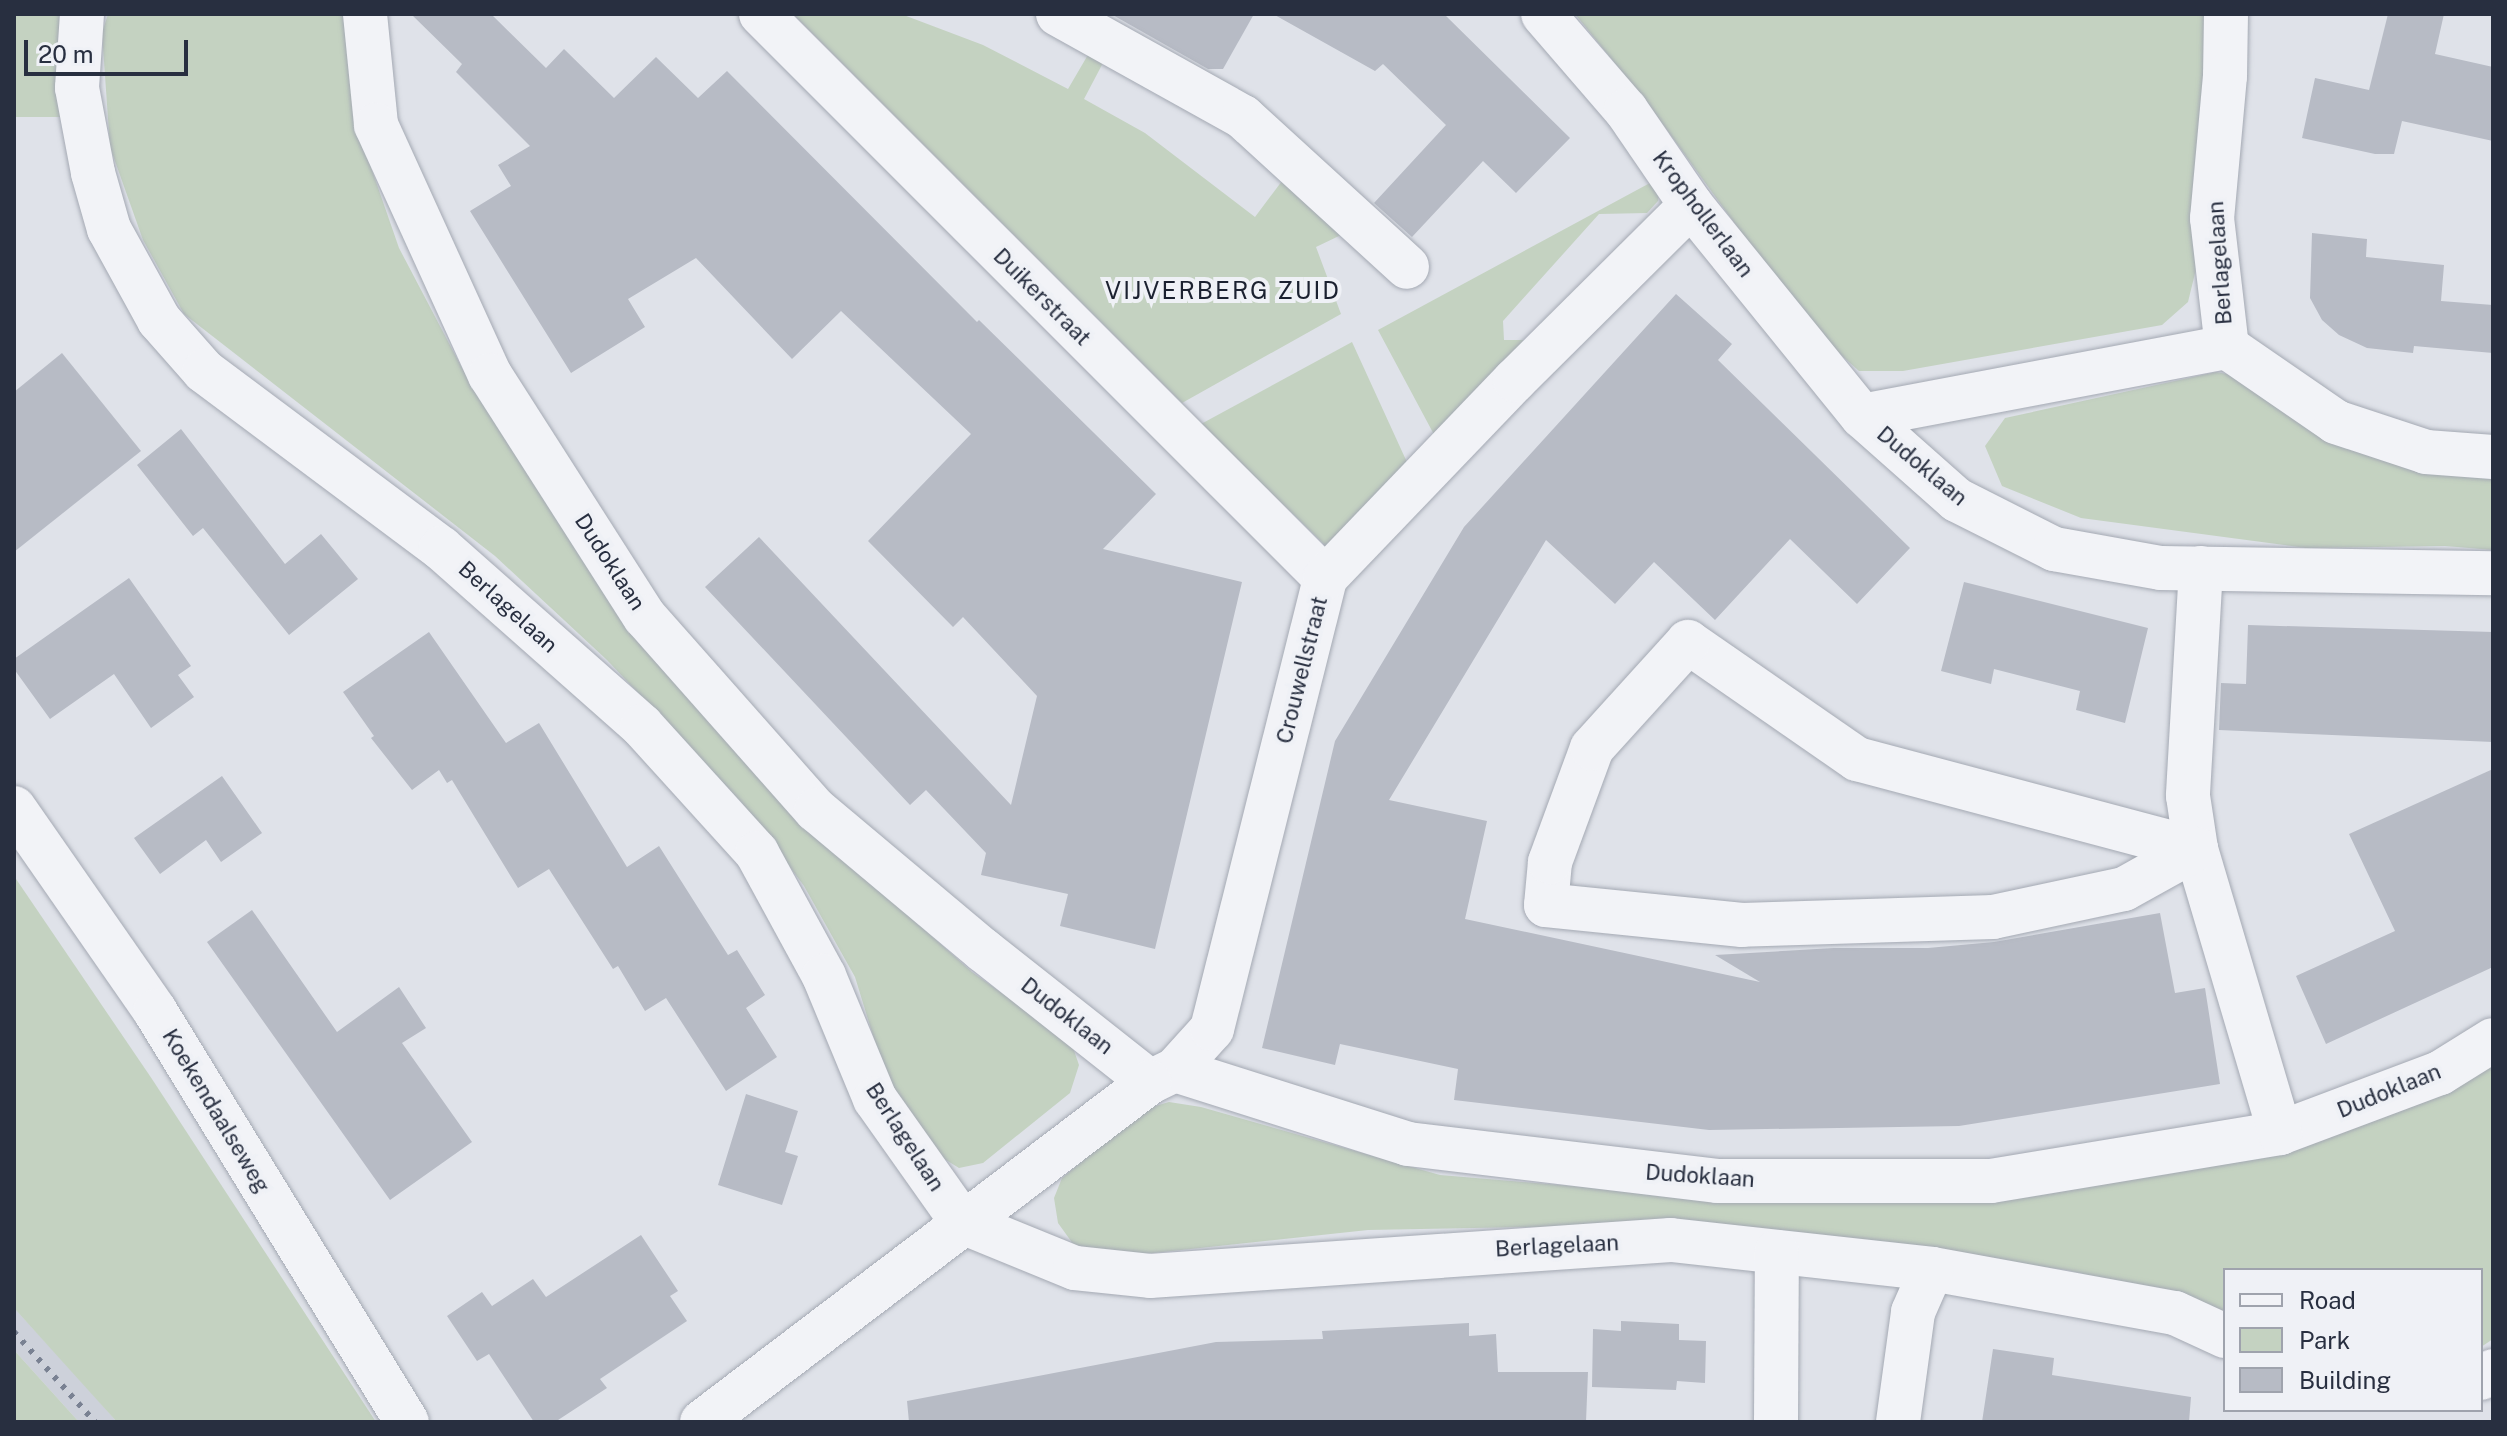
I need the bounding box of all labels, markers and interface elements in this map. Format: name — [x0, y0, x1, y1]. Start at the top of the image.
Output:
scale bar — [28, 24, 192, 74]
text: 20 m — [38, 40, 94, 68]
street label: Krophollerlaan — [1647, 146, 1759, 282]
street label: Berlagelaan — [2203, 200, 2237, 326]
street label: Duikerstraat — [988, 243, 1096, 351]
district label: VIJVERBERG ZUID — [1105, 277, 1341, 305]
street label: Dudoklaan — [1872, 421, 1972, 511]
street label: Dudoklaan — [569, 509, 651, 615]
street label: Berlagelaan — [453, 556, 563, 658]
street label: Crouwellstraat — [1271, 594, 1333, 746]
street label: Dudoklaan — [1016, 972, 1118, 1060]
street label: Koekendaalseweg — [157, 1024, 275, 1198]
street label: Dudoklaan — [2333, 1058, 2445, 1124]
street label: Berlagelaan — [860, 1078, 950, 1196]
street label: Dudoklaan — [1644, 1159, 1756, 1193]
street label: Berlagelaan — [1494, 1230, 1620, 1262]
legend — [2223, 1268, 2483, 1412]
text: Road — [2299, 1286, 2356, 1314]
text: Park — [2299, 1326, 2350, 1354]
text: Building — [2299, 1366, 2391, 1394]

